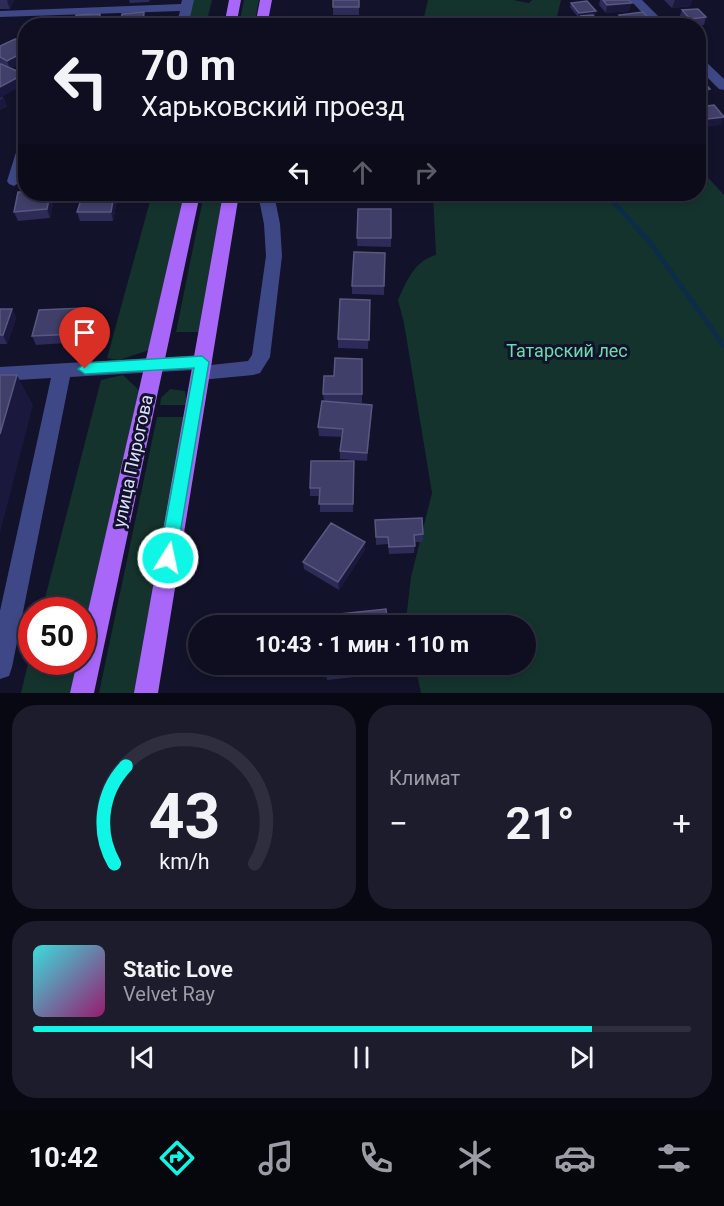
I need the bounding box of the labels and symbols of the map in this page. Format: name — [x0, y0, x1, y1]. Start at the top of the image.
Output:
pin — [59, 307, 110, 369]
park label: Татарский лес — [506, 340, 628, 361]
street label: улица Пирогова — [108, 393, 157, 529]
position arrow — [136, 526, 200, 590]
speed limit sign: 50 — [18, 597, 96, 675]

